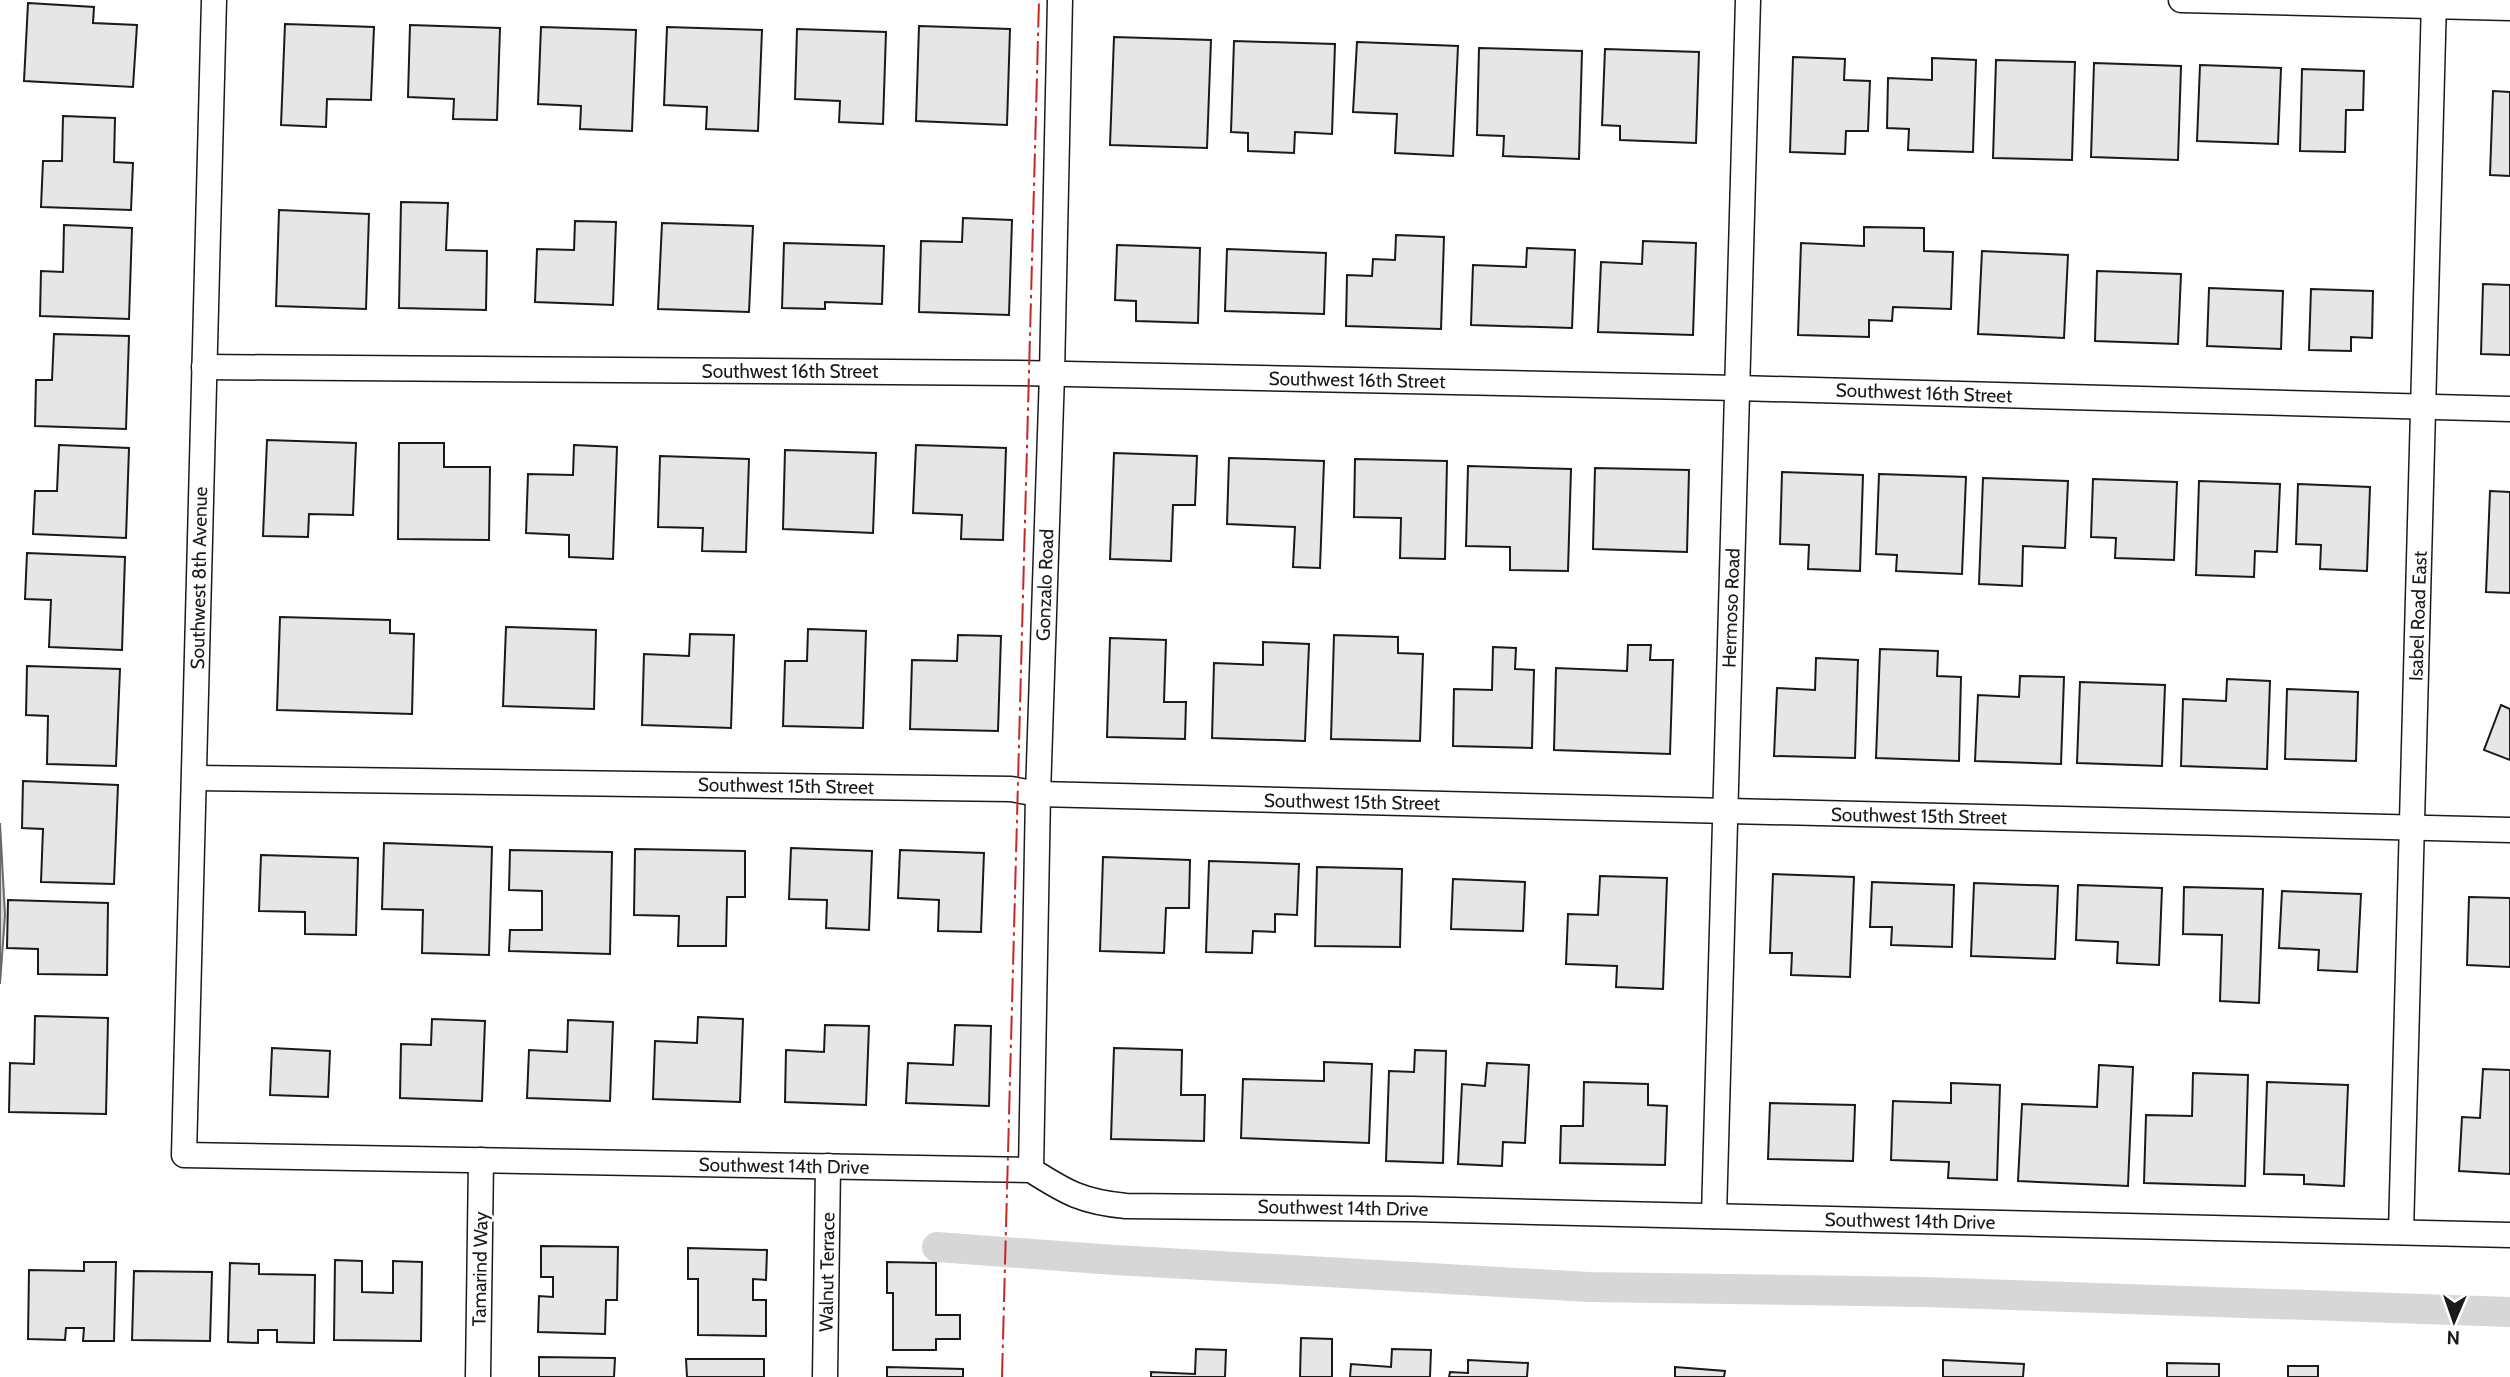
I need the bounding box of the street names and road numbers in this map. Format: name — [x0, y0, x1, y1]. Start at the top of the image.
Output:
street label: Southwest 16th Street — [702, 360, 879, 383]
street label: Southwest 16th Street — [1268, 367, 1446, 393]
street label: Southwest 16th Street — [1835, 378, 2013, 408]
street label: Southwest 8th Avenue — [186, 486, 212, 670]
street label: Gonzalo Road — [1032, 529, 1058, 641]
street label: Hermoso Road — [1717, 548, 1745, 668]
street label: Isabel Road East — [2404, 550, 2432, 681]
street label: Southwest 15th Street — [698, 773, 875, 799]
street label: Southwest 15th Street — [1264, 789, 1441, 815]
street label: Southwest 15th Street — [1831, 803, 2008, 829]
street label: Southwest 14th Drive — [698, 1153, 870, 1179]
street label: Southwest 14th Drive — [1257, 1195, 1429, 1221]
street label: Southwest 14th Drive — [1824, 1208, 1996, 1234]
street label: Tamarind Way — [467, 1211, 493, 1327]
street label: Walnut Terrace — [814, 1212, 840, 1332]

